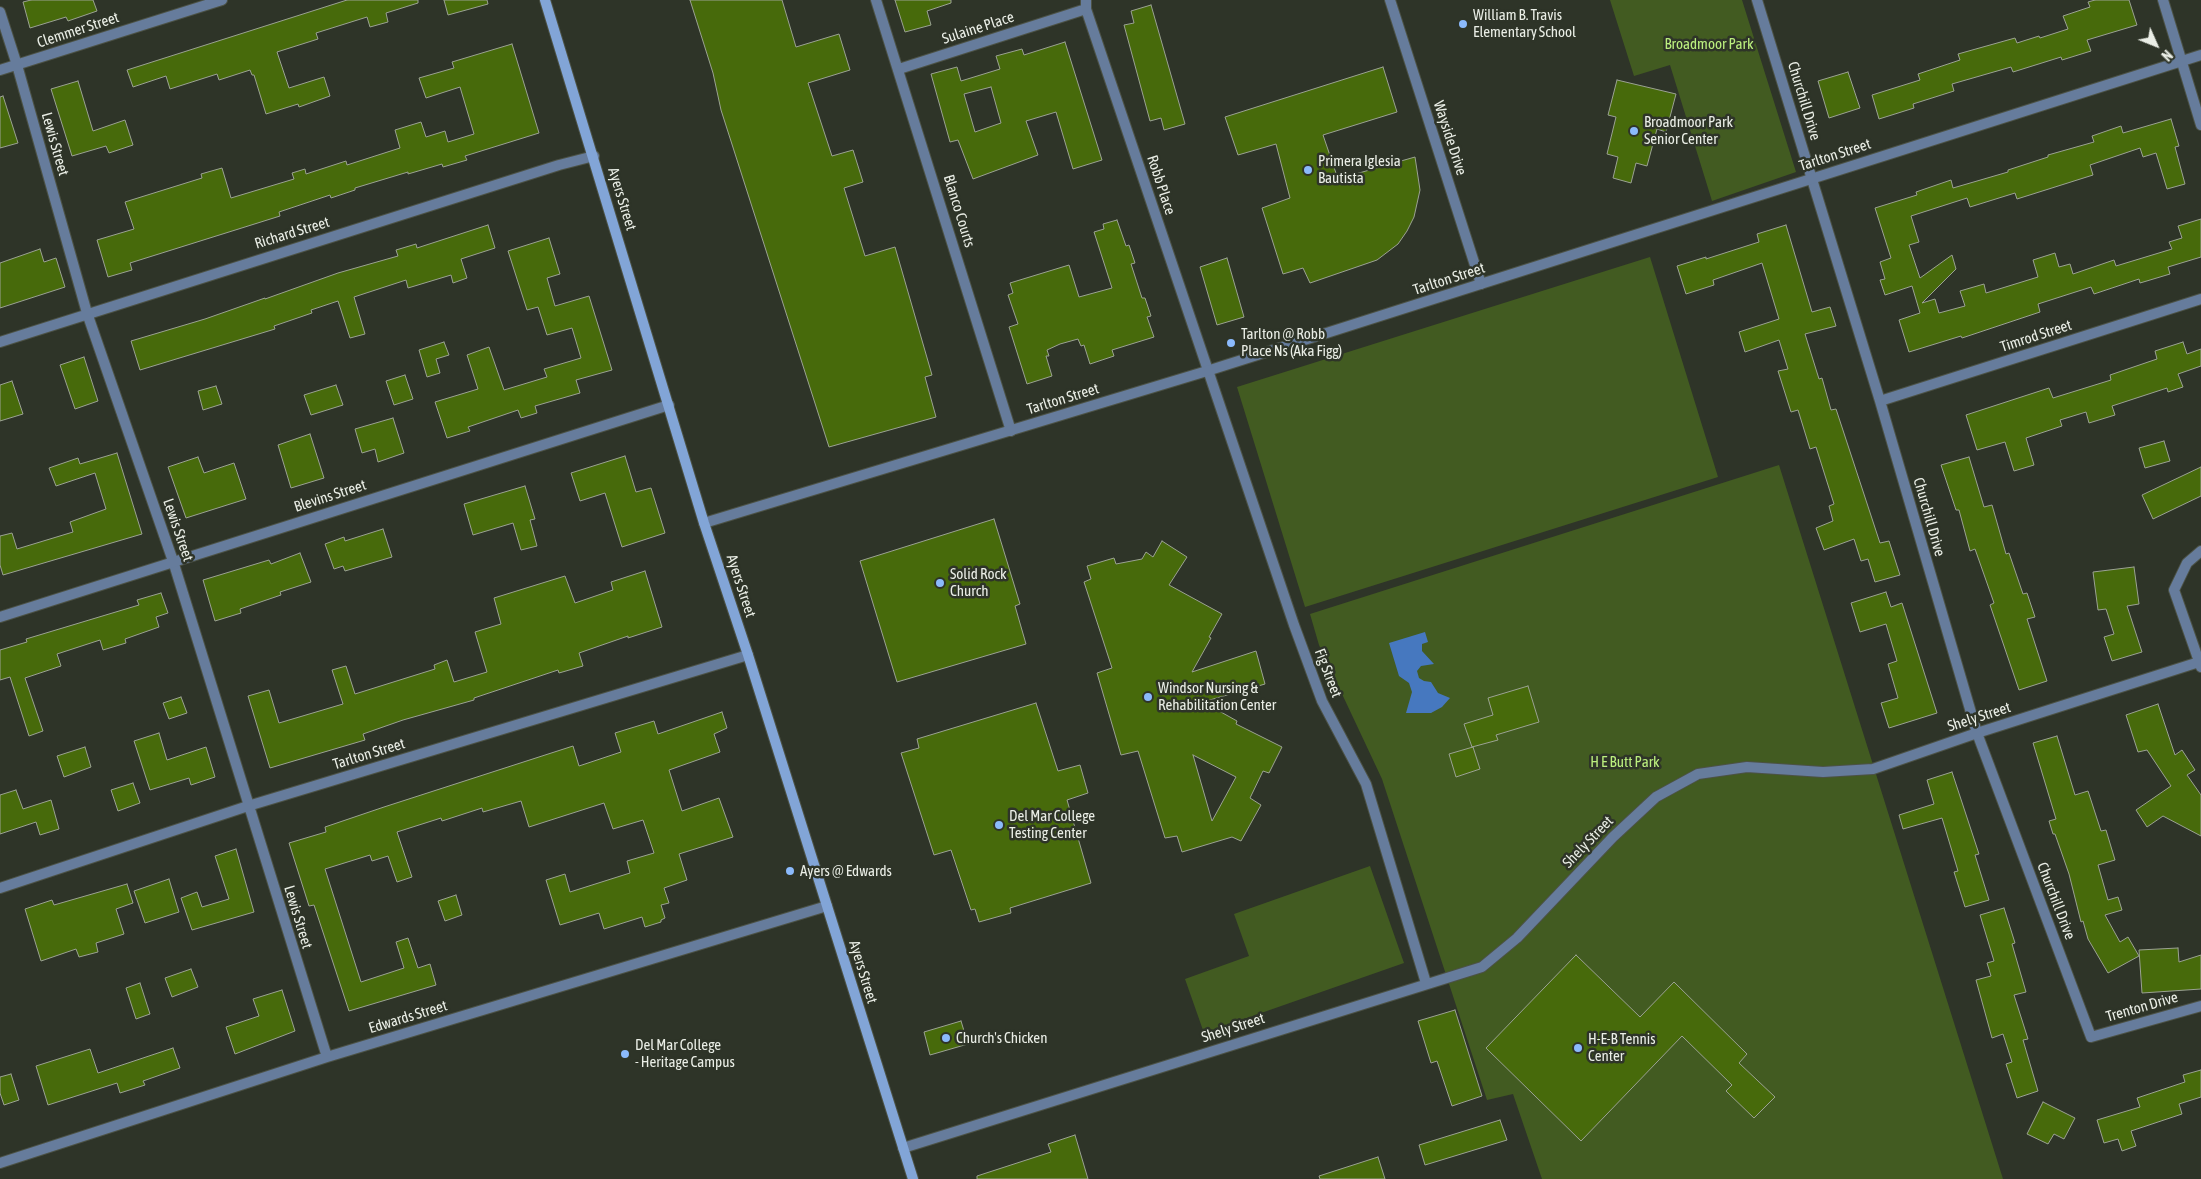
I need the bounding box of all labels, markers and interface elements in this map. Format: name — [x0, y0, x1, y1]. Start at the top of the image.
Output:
place label: William B. Travis Elementary School — [1473, 6, 1576, 41]
street label: Clemmer Street — [35, 8, 121, 52]
street label: Sulaine Place — [940, 8, 1016, 48]
marker: William B. Travis Elementary School — [1457, 18, 1469, 30]
north arrow — [2131, 20, 2181, 70]
park label: Broadmoor Park — [1664, 35, 1754, 53]
text: N — [2158, 47, 2175, 64]
street label: Churchill Drive — [1784, 60, 1824, 142]
street label: Wayside Drive — [1429, 98, 1471, 178]
street label: Lewis Street — [37, 110, 73, 178]
place label: Broadmoor Park Senior Center — [1644, 113, 1733, 148]
marker: Broadmoor Park Senior Center — [1628, 125, 1640, 137]
street label: Tarlton Street — [1797, 135, 1873, 175]
place label: Primera Iglesia Bautista — [1318, 152, 1401, 187]
street label: Robb Place — [1143, 153, 1179, 217]
marker: Primera Iglesia Bautista — [1302, 164, 1314, 176]
street label: Ayers Street — [604, 165, 640, 233]
street label: Blanco Courts — [939, 173, 979, 249]
street label: Richard Street — [252, 213, 332, 253]
street label: Tarlton Street — [1411, 259, 1487, 299]
street label: Timrod Street — [1998, 316, 2074, 356]
place label: Tarlton @ Robb Place Ns (Aka Figg) — [1241, 325, 1342, 360]
marker: Tarlton @ Robb Place Ns (Aka Figg) — [1225, 337, 1237, 349]
street label: Tarlton Street — [1025, 380, 1101, 418]
street label: Blevins Street — [292, 476, 368, 516]
street label: Churchill Drive — [1909, 476, 1949, 558]
street label: Lewis Street — [159, 496, 197, 564]
street label: Ayers Street — [722, 552, 760, 620]
place label: Solid Rock Church — [950, 565, 1007, 600]
marker: Solid Rock Church — [934, 577, 946, 589]
street label: Fig Street — [1310, 646, 1346, 700]
place label: Windsor Nursing & Rehabilitation Center — [1158, 679, 1276, 714]
marker: Windsor Nursing & Rehabilitation Center — [1142, 691, 1154, 703]
street label: Shely Street — [1945, 698, 2013, 736]
street label: Tarlton Street — [331, 735, 407, 773]
park label: H E Butt Park — [1590, 753, 1660, 771]
place label: Del Mar College Testing Center — [1009, 807, 1095, 842]
street label: Shely Street — [1559, 812, 1617, 872]
marker: Del Mar College Testing Center — [993, 819, 1005, 831]
street label: Churchill Drive — [2033, 860, 2079, 942]
place label: Ayers @ Edwards — [800, 862, 892, 880]
marker: Ayers @ Edwards — [784, 865, 796, 877]
street label: Lewis Street — [280, 883, 316, 951]
street label: Ayers Street — [845, 938, 881, 1006]
street label: Trenton Drive — [2104, 988, 2180, 1026]
street label: Edwards Street — [367, 997, 449, 1037]
street label: Shely Street — [1199, 1009, 1267, 1047]
place label: Church's Chicken — [956, 1029, 1047, 1047]
place label: H-E-B Tennis Center — [1588, 1030, 1656, 1065]
marker: Church's Chicken — [940, 1032, 952, 1044]
place label: Del Mar College - Heritage Campus — [635, 1036, 735, 1071]
marker: H-E-B Tennis Center — [1572, 1042, 1584, 1054]
marker: Del Mar College - Heritage Campus — [619, 1048, 631, 1060]

